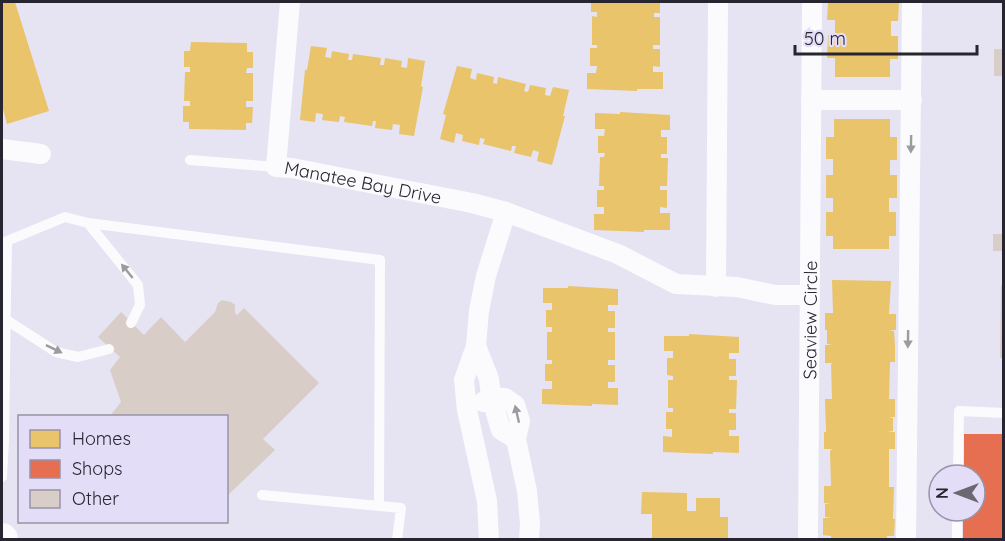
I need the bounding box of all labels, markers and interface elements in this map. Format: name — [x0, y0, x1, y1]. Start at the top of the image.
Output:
scale bar — [795, 18, 976, 56]
text: 50 m — [804, 27, 846, 50]
one-way arrow — [906, 134, 916, 153]
street label: Manatee Bay Drive — [283, 155, 444, 208]
street label: Seaview Circle — [798, 261, 822, 379]
one-way arrow — [121, 264, 134, 279]
one-way arrow — [904, 329, 913, 348]
one-way arrow — [46, 344, 63, 354]
one-way arrow — [512, 404, 521, 423]
legend — [18, 415, 228, 523]
text: Homes — [72, 427, 131, 450]
text: Shops — [72, 457, 123, 480]
north arrow — [927, 463, 987, 523]
text: Other — [72, 487, 119, 510]
text: N — [932, 487, 952, 499]

